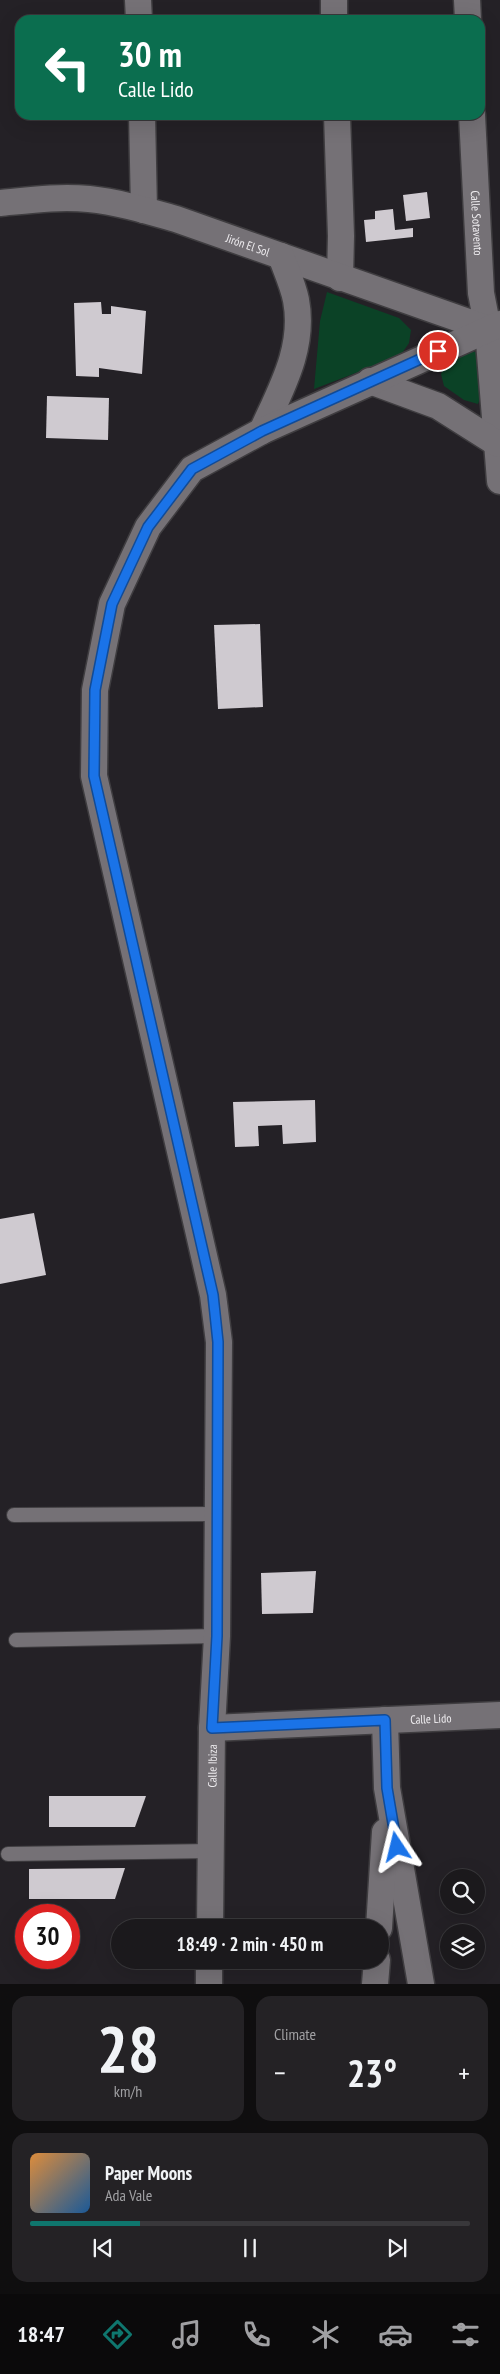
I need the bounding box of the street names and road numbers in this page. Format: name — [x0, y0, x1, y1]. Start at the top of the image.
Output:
street label: Calle Sotavento — [468, 190, 487, 256]
street label: Jirón El Sol — [223, 229, 272, 259]
street label: Calle Lido — [410, 1710, 452, 1727]
street label: Calle Ibiza — [204, 1744, 219, 1788]

